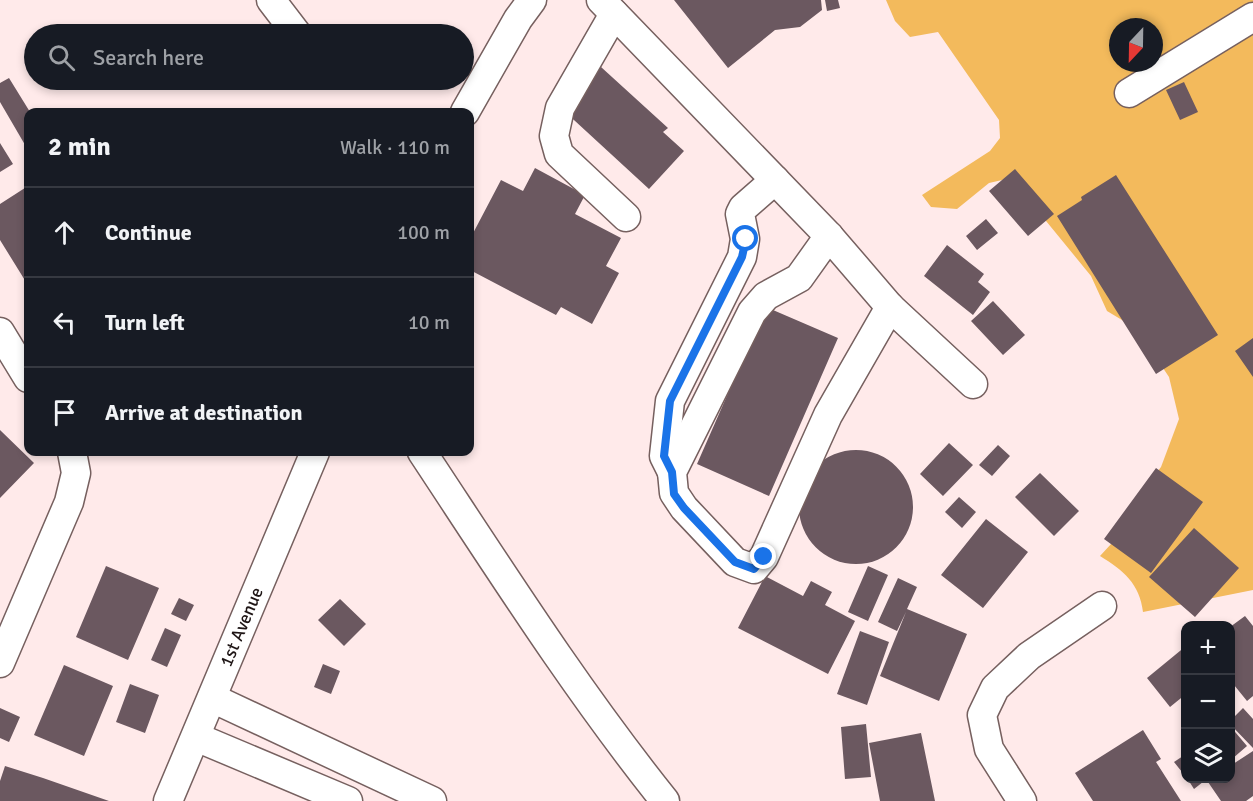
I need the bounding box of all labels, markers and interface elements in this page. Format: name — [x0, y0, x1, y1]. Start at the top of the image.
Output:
north arrow — [1109, 18, 1163, 72]
search box — [24, 24, 474, 90]
icon: search — [45, 41, 78, 74]
text: Search here — [93, 44, 204, 71]
text: 2 min — [48, 131, 111, 163]
text: Walk · 110 m — [340, 135, 450, 160]
icon: ahead — [48, 216, 81, 249]
text: Continue — [105, 219, 192, 246]
text: 100 m — [397, 220, 450, 245]
route start — [732, 225, 758, 251]
icon: left — [48, 306, 81, 339]
text: Turn left — [105, 309, 185, 336]
text: 10 m — [408, 310, 450, 335]
icon: arrive — [48, 396, 81, 429]
text: Arrive at destination — [105, 399, 302, 426]
route end — [750, 543, 776, 569]
street label: 1st Avenue — [215, 584, 268, 670]
map controls — [1181, 621, 1235, 783]
button: + — [1181, 621, 1235, 675]
button: − — [1181, 675, 1235, 729]
button: layers — [1181, 729, 1235, 783]

